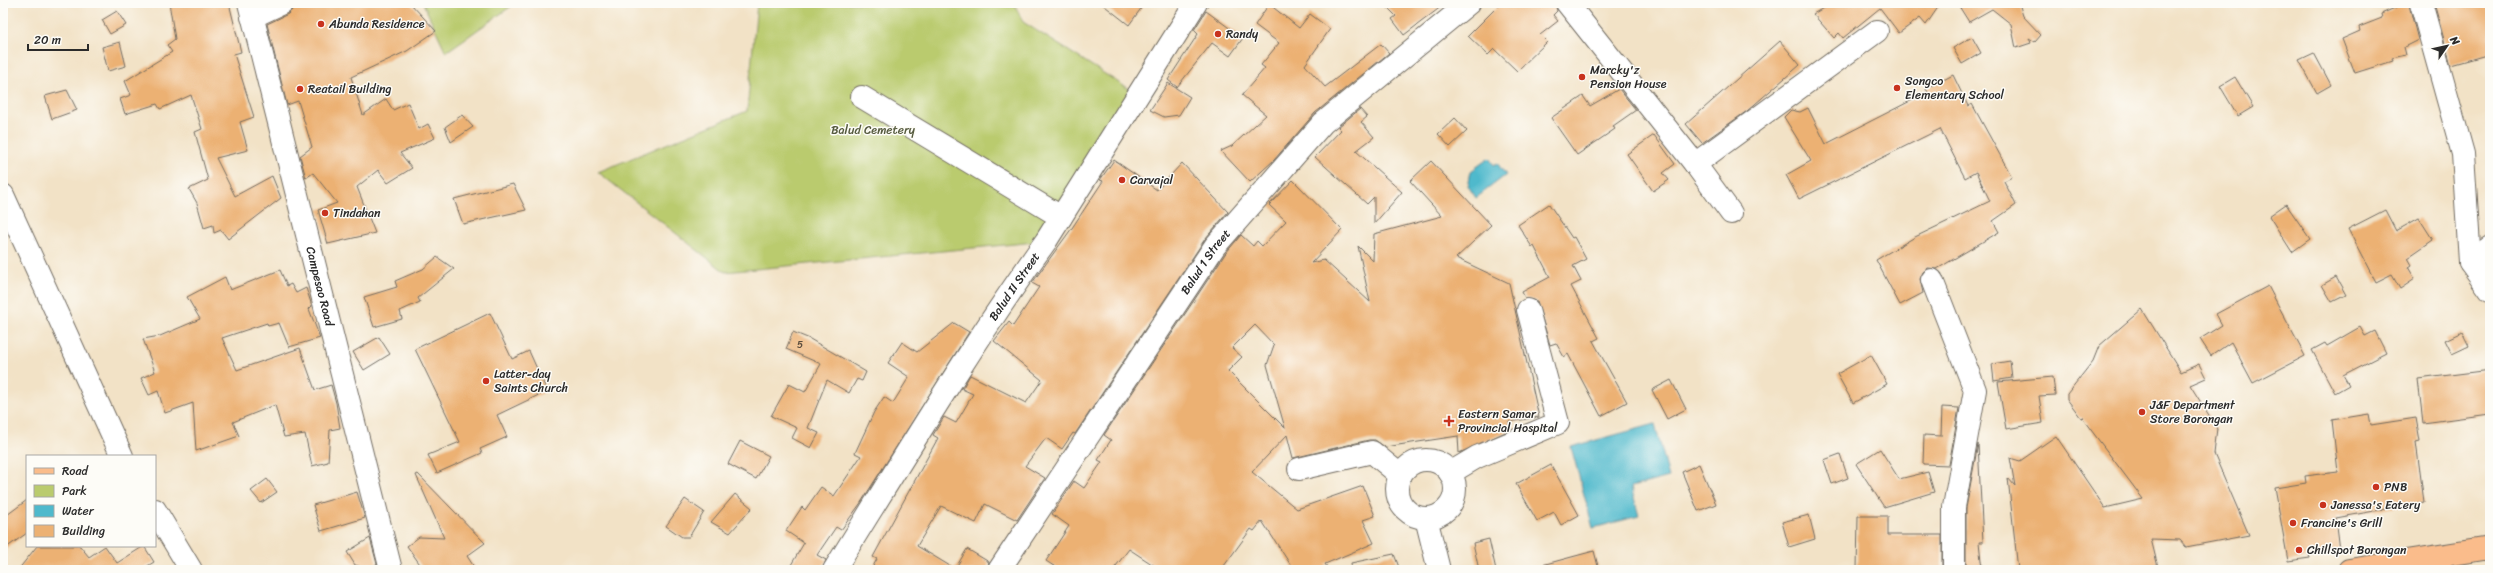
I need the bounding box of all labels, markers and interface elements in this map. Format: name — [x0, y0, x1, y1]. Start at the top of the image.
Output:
place label: Abunda Residence — [328, 13, 425, 35]
marker: Abunda Residence — [316, 19, 326, 29]
place label: Randy — [1226, 23, 1259, 45]
scale bar — [28, 26, 88, 52]
north arrow — [2427, 26, 2467, 66]
text: 20 m — [34, 29, 61, 51]
marker: Randy — [1213, 29, 1223, 39]
text: N — [2444, 31, 2465, 49]
place label: Marcky'z Pension House — [1590, 59, 1667, 95]
place label: Songco Elementary School — [1905, 70, 2005, 106]
marker: Marcky'z Pension House — [1577, 72, 1587, 82]
place label: Reatail Building — [308, 78, 392, 100]
marker: Songco Elementary School — [1892, 83, 1902, 93]
marker: Reatail Building — [295, 84, 305, 94]
park label: Balud Cemetery — [831, 119, 916, 141]
place label: Carvajal — [1130, 169, 1174, 191]
marker: Carvajal — [1117, 175, 1127, 185]
place label: Tindahan — [333, 202, 381, 224]
marker: Tindahan — [320, 208, 330, 218]
street label: Balud 1 Street — [1175, 224, 1236, 299]
street label: Campesao Road — [299, 244, 341, 330]
street label: Balud II Street — [983, 247, 1046, 325]
house number: 5 — [797, 336, 803, 354]
place label: Latter-day Saints Church — [494, 363, 568, 399]
marker: Latter-day Saints Church — [481, 376, 491, 386]
place label: J&F Department Store Borongan — [2149, 394, 2236, 430]
place label: Eastern Samar Provincial Hospital — [1458, 403, 1558, 439]
marker: J&F Department Store Borongan — [2137, 407, 2147, 417]
marker: Eastern Samar Provincial Hospital — [1443, 415, 1455, 427]
legend — [26, 455, 156, 547]
text: Road — [62, 460, 89, 482]
place label: PNB — [2384, 476, 2408, 498]
text: Park — [62, 480, 87, 502]
marker: PNB — [2371, 482, 2381, 492]
place label: Janessa's Eatery — [2330, 494, 2421, 516]
text: Water — [62, 500, 95, 522]
marker: Janessa's Eatery — [2318, 500, 2328, 510]
place label: Francine's Grill — [2301, 512, 2383, 534]
marker: Francine's Grill — [2288, 518, 2298, 528]
text: Building — [62, 520, 105, 542]
place label: Chillspot Borongan — [2307, 539, 2407, 561]
marker: Chillspot Borongan — [2294, 545, 2304, 555]

